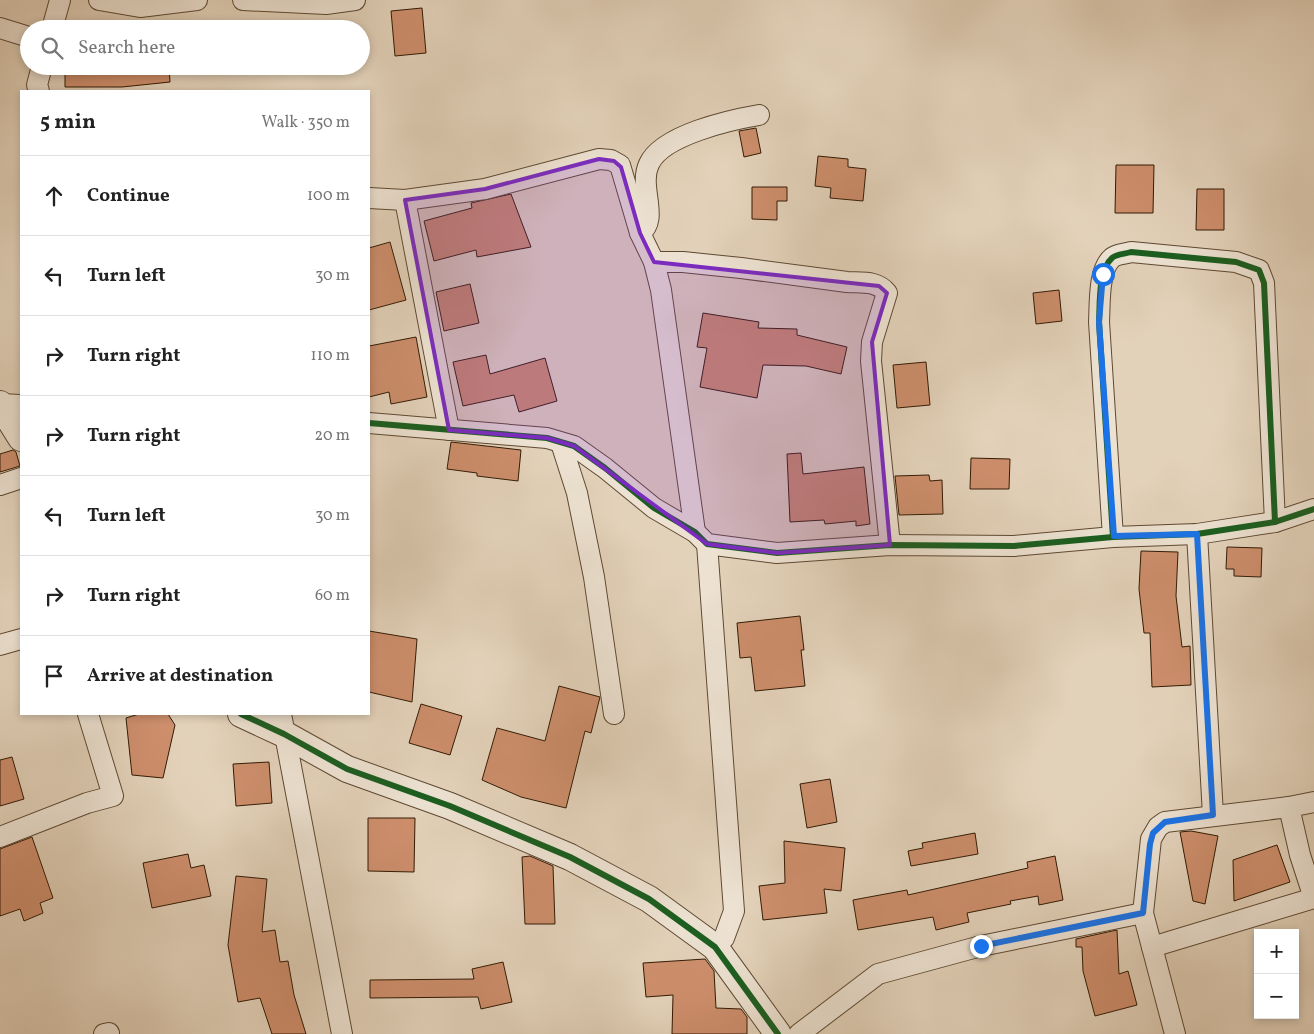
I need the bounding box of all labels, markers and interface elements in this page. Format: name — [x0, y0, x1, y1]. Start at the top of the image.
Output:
search box — [20, 20, 370, 75]
icon: search — [38, 34, 66, 62]
text: Search here — [78, 35, 175, 61]
text: 5 min — [40, 108, 96, 137]
text: Walk · 350 m — [262, 112, 350, 134]
icon: ahead — [40, 182, 68, 210]
text: Continue — [87, 183, 170, 209]
text: 100 m — [307, 185, 350, 207]
icon: left — [40, 262, 68, 290]
text: Turn left — [87, 263, 166, 289]
route start — [1092, 263, 1115, 286]
text: 30 m — [315, 265, 350, 287]
icon: right — [40, 342, 68, 370]
text: Turn right — [87, 343, 180, 369]
text: 110 m — [311, 345, 350, 367]
icon: right — [40, 422, 68, 450]
text: Turn right — [87, 423, 180, 449]
text: 20 m — [315, 425, 350, 447]
icon: left — [40, 502, 68, 530]
text: Turn left — [87, 503, 166, 529]
text: 30 m — [315, 505, 350, 527]
icon: right — [40, 582, 68, 610]
text: Turn right — [87, 583, 180, 609]
text: 60 m — [315, 585, 350, 607]
icon: arrive — [40, 662, 68, 690]
text: Arrive at destination — [87, 663, 273, 689]
map controls — [1254, 929, 1299, 1019]
button: + — [1254, 929, 1299, 974]
route end — [970, 935, 993, 958]
button: − — [1254, 974, 1299, 1019]

